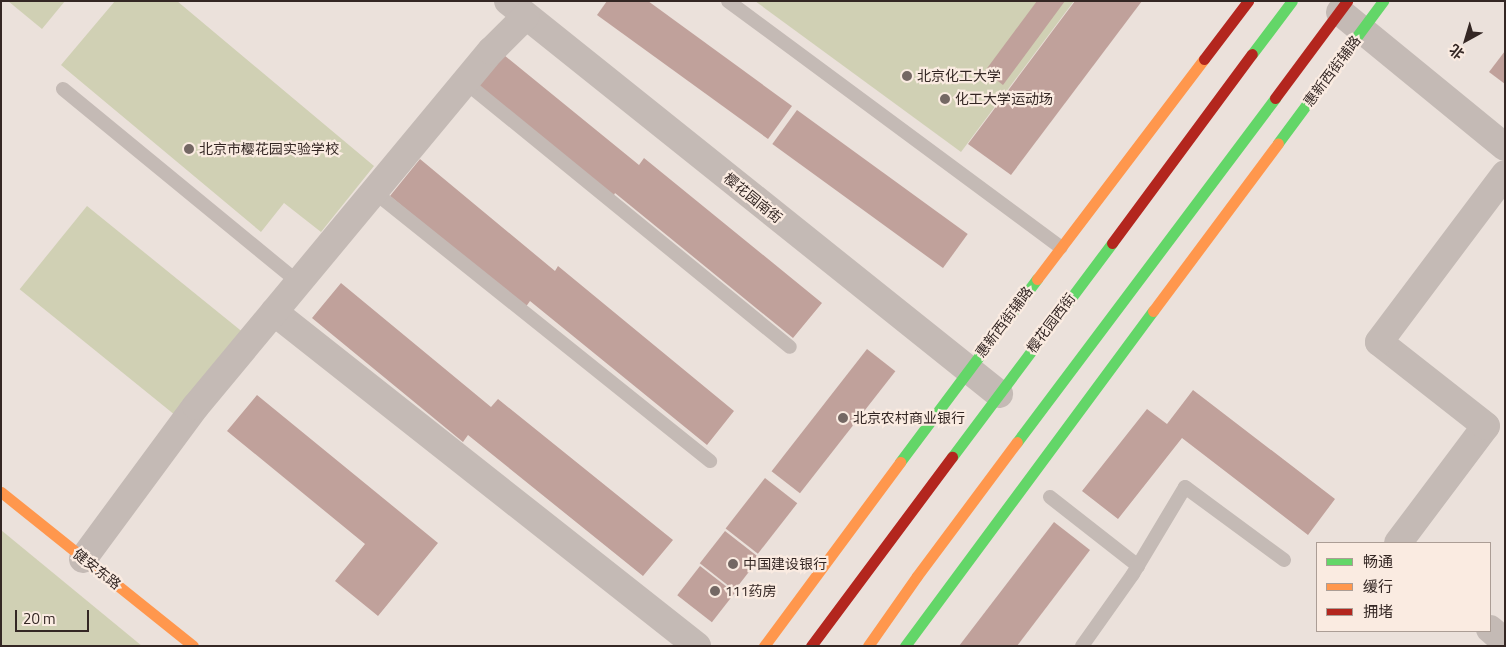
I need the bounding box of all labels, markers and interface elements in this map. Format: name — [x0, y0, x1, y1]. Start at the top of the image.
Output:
north arrow — [1441, 15, 1491, 65]
street label: 惠新西街辅路 — [1300, 32, 1364, 110]
text: 北 — [1444, 39, 1468, 65]
place label: 北京化工大学 — [917, 68, 1001, 84]
marker: 北京化工大学 — [901, 70, 913, 82]
place label: 化工大学运动场 — [955, 91, 1053, 107]
marker: 化工大学运动场 — [939, 93, 951, 105]
place label: 北京市樱花园实验学校 — [199, 141, 339, 157]
marker: 北京市樱花园实验学校 — [183, 143, 195, 155]
street label: 樱花园南街 — [721, 169, 785, 227]
street label: 惠新西街辅路 — [972, 283, 1036, 361]
street label: 樱花园西街 — [1023, 290, 1079, 356]
place label: 北京农村商业银行 — [853, 410, 965, 426]
marker: 北京农村商业银行 — [837, 412, 849, 424]
legend — [1316, 542, 1491, 632]
street label: 健安东路 — [70, 545, 124, 593]
text: 畅通 — [1363, 550, 1393, 573]
place label: 中国建设银行 — [743, 556, 827, 572]
marker: 中国建设银行 — [727, 558, 739, 570]
text: 缓行 — [1363, 575, 1393, 598]
place label: 111药房 — [725, 583, 777, 599]
marker: 111药房 — [709, 585, 721, 597]
scale bar — [18, 600, 91, 632]
text: 拥堵 — [1363, 600, 1393, 623]
text: 20 m — [23, 607, 56, 630]

